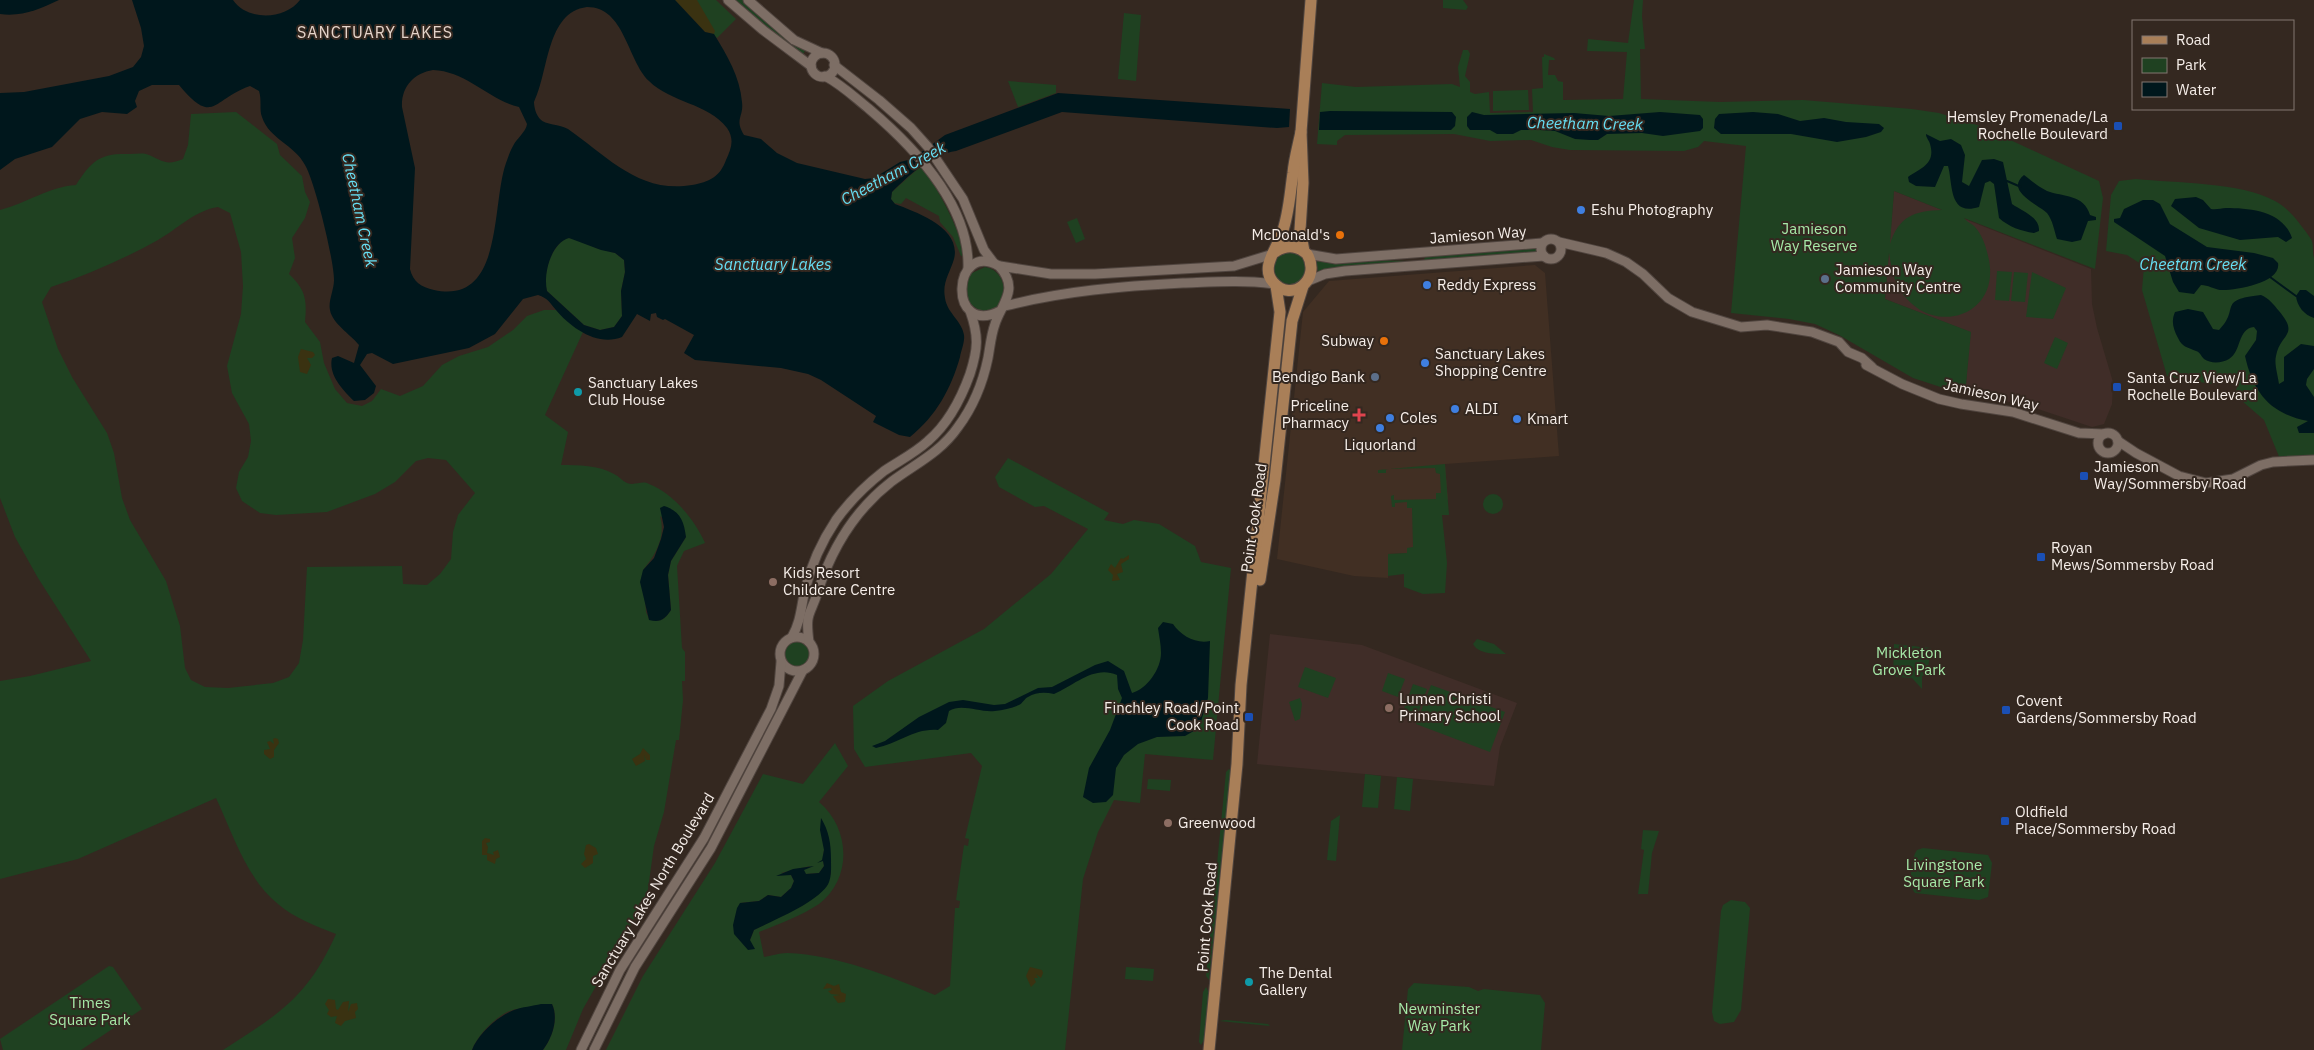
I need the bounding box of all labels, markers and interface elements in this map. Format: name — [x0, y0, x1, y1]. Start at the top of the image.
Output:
legend — [2132, 20, 2294, 110]
district label: SANCTUARY LAKES — [297, 22, 453, 42]
text: Road — [2176, 30, 2211, 49]
text: Park — [2176, 55, 2206, 74]
text: Water — [2176, 80, 2217, 99]
place label: Hemsley Promenade/La Rochelle Boulevard — [1947, 107, 2108, 143]
water label: Cheetham Creek — [1527, 112, 1644, 134]
marker: Hemsley Promenade/La Rochelle Boulevard — [2112, 120, 2124, 132]
water label: Cheetham Creek — [837, 137, 949, 209]
water label: Cheetham Creek — [338, 151, 382, 269]
place label: Eshu Photography — [1591, 200, 1714, 219]
marker: Eshu Photography — [1575, 204, 1587, 216]
park label: Jamieson Way Reserve — [1771, 219, 1857, 255]
street label: Jamieson Way — [1429, 222, 1528, 247]
place label: McDonald's — [1252, 225, 1330, 244]
marker: McDonald's — [1334, 229, 1346, 241]
water label: Sanctuary Lakes — [715, 254, 831, 274]
water label: Cheetam Creek — [2140, 254, 2247, 274]
place label: Jamieson Way Community Centre — [1835, 260, 1961, 296]
marker: Jamieson Way Community Centre — [1819, 273, 1831, 285]
place label: Reddy Express — [1437, 275, 1536, 294]
marker: Reddy Express — [1421, 279, 1433, 291]
place label: Subway — [1321, 331, 1375, 350]
marker: Subway — [1378, 335, 1390, 347]
place label: Sanctuary Lakes Shopping Centre — [1435, 344, 1547, 380]
marker: Sanctuary Lakes Shopping Centre — [1419, 357, 1431, 369]
place label: Bendigo Bank — [1272, 367, 1365, 386]
place label: Santa Cruz View/La Rochelle Boulevard — [2127, 368, 2257, 404]
marker: Bendigo Bank — [1369, 371, 1381, 383]
place label: Sanctuary Lakes Club House — [588, 373, 698, 409]
street label: Jamieson Way — [1942, 374, 2041, 415]
marker: Santa Cruz View/La Rochelle Boulevard — [2111, 381, 2123, 393]
marker: Sanctuary Lakes Club House — [572, 386, 584, 398]
place label: Priceline Pharmacy — [1282, 396, 1350, 432]
place label: ALDI — [1465, 399, 1498, 418]
marker: ALDI — [1449, 403, 1461, 415]
place label: Coles — [1400, 408, 1437, 427]
marker: Priceline Pharmacy — [1353, 409, 1365, 421]
place label: Kmart — [1527, 409, 1568, 428]
marker: Coles — [1384, 412, 1396, 424]
marker: Kmart — [1511, 413, 1523, 425]
marker: Liquorland — [1374, 422, 1386, 434]
place label: Liquorland — [1344, 435, 1416, 454]
place label: Jamieson Way/Sommersby Road — [2094, 457, 2247, 493]
street label: Point Cook Road — [1236, 462, 1271, 574]
marker: Jamieson Way/Sommersby Road — [2078, 470, 2090, 482]
place label: Royan Mews/Sommersby Road — [2051, 538, 2214, 574]
marker: Royan Mews/Sommersby Road — [2035, 551, 2047, 563]
place label: Kids Resort Childcare Centre — [783, 563, 895, 599]
marker: Kids Resort Childcare Centre — [767, 576, 779, 588]
park label: Mickleton Grove Park — [1872, 643, 1946, 679]
place label: Lumen Christi Primary School — [1399, 689, 1501, 725]
place label: Covent Gardens/Sommersby Road — [2016, 691, 2197, 727]
place label: Finchley Road/Point Cook Road — [1104, 698, 1239, 734]
marker: Lumen Christi Primary School — [1383, 702, 1395, 714]
marker: Covent Gardens/Sommersby Road — [2000, 704, 2012, 716]
marker: Finchley Road/Point Cook Road — [1243, 711, 1255, 723]
street label: Sanctuary Lakes North Boulevard — [587, 789, 718, 991]
place label: Oldfield Place/Sommersby Road — [2015, 802, 2176, 838]
place label: Greenwood — [1178, 813, 1256, 832]
marker: Oldfield Place/Sommersby Road — [1999, 815, 2011, 827]
marker: Greenwood — [1162, 817, 1174, 829]
park label: Livingstone Square Park — [1903, 855, 1985, 891]
street label: Point Cook Road — [1192, 861, 1221, 973]
place label: The Dental Gallery — [1259, 963, 1332, 999]
marker: The Dental Gallery — [1243, 976, 1255, 988]
park label: Times Square Park — [49, 993, 131, 1029]
park label: Newminster Way Park — [1398, 999, 1480, 1035]

